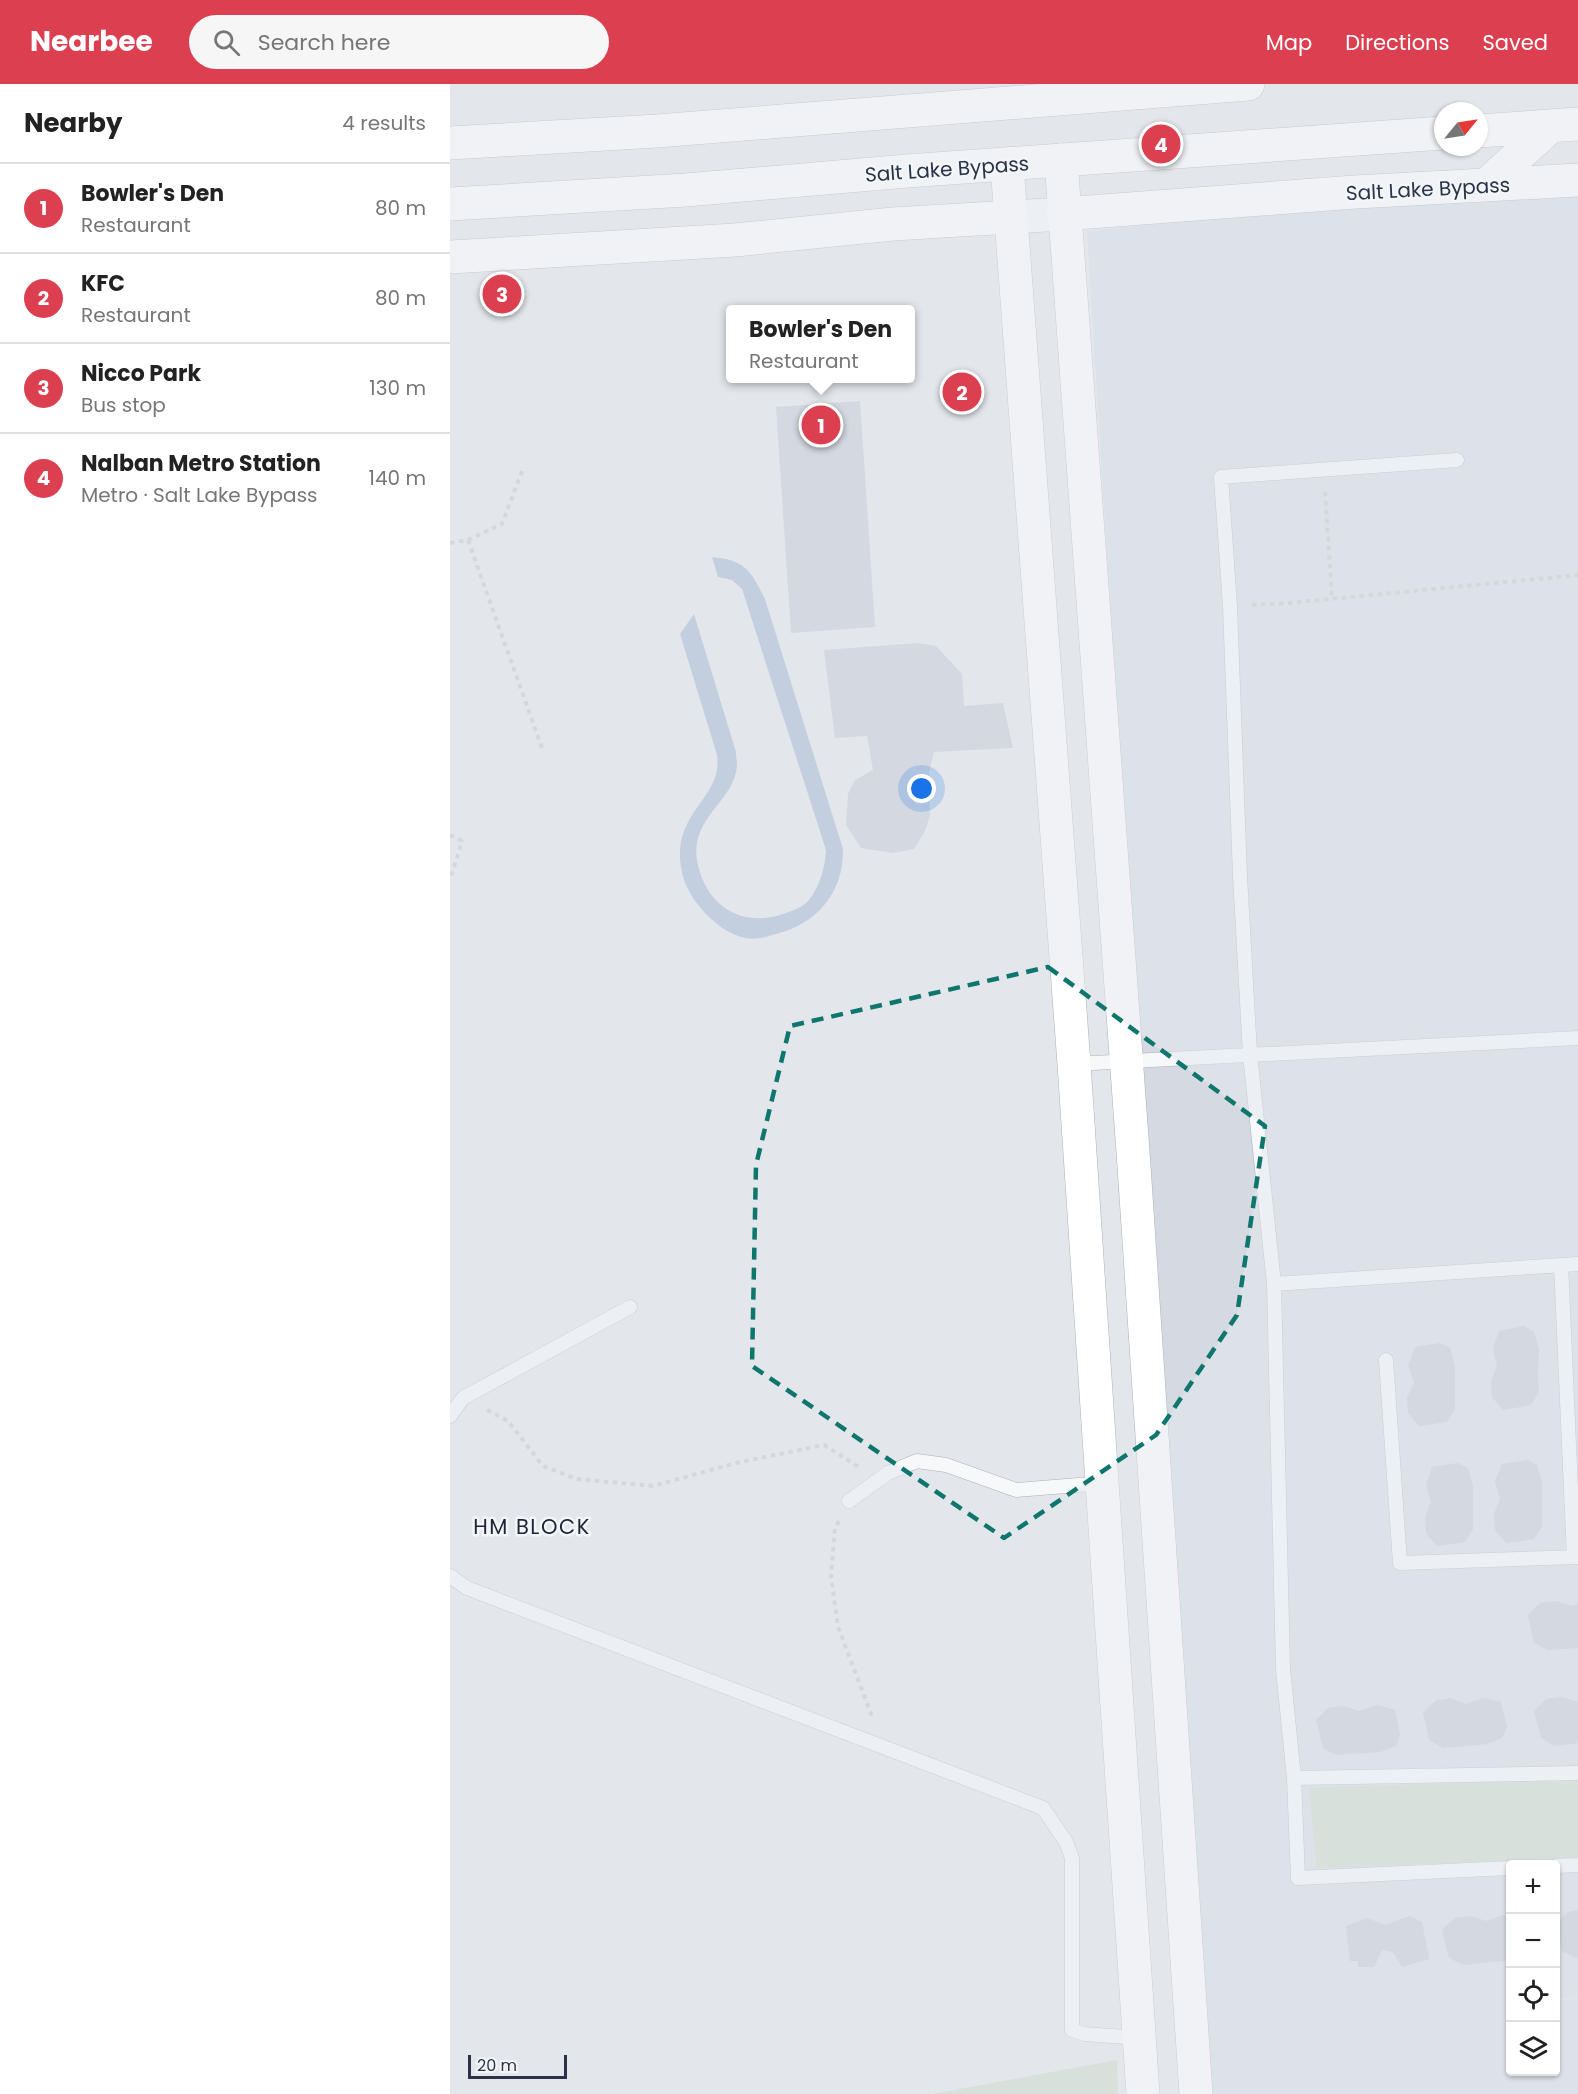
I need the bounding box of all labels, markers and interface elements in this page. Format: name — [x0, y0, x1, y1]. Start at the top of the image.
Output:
search box — [189, 15, 609, 69]
text: Nearbee — [30, 22, 153, 61]
icon: search — [210, 26, 243, 59]
text: Search here — [258, 27, 390, 58]
text: Map — [1266, 28, 1312, 57]
text: Directions — [1345, 28, 1449, 57]
text: Saved — [1482, 28, 1548, 57]
north arrow — [1434, 102, 1488, 156]
text: Nearby — [24, 105, 122, 141]
text: 4 results — [342, 109, 426, 137]
pin: 4 — [1142, 122, 1180, 166]
street label: Salt Lake Bypass — [864, 149, 1030, 189]
street label: Salt Lake Bypass — [1345, 171, 1511, 207]
text: Bowler's Den — [81, 178, 224, 209]
text: 1 — [40, 194, 47, 222]
text: 80 m — [375, 194, 426, 222]
text: Restaurant — [81, 211, 191, 239]
text: KFC — [81, 268, 125, 299]
pin: 3 — [482, 272, 522, 316]
text: 2 — [38, 284, 49, 312]
text: 80 m — [375, 284, 426, 312]
text: Restaurant — [81, 301, 191, 329]
popup — [726, 305, 915, 383]
text: Bowler's Den — [749, 314, 892, 345]
text: Restaurant — [749, 347, 859, 375]
text: Nicco Park — [81, 358, 201, 389]
pin: 2 — [942, 370, 982, 414]
text: 3 — [37, 374, 50, 402]
text: 130 m — [369, 374, 426, 402]
text: Bus stop — [81, 391, 166, 419]
pin: 1 — [802, 402, 841, 448]
text: Nalban Metro Station — [81, 448, 321, 479]
text: 4 — [37, 464, 50, 492]
text: 140 m — [369, 464, 426, 492]
text: Metro · Salt Lake Bypass — [81, 481, 318, 509]
your location — [907, 774, 936, 803]
district label: HM BLOCK — [473, 1512, 591, 1541]
map controls — [1506, 1860, 1560, 2076]
button: + — [1506, 1860, 1560, 1914]
button: − — [1506, 1914, 1560, 1968]
button: locate — [1506, 1968, 1560, 2022]
button: layers — [1506, 2022, 1560, 2076]
scale bar — [468, 2052, 567, 2080]
text: 20 m — [477, 2054, 517, 2077]

